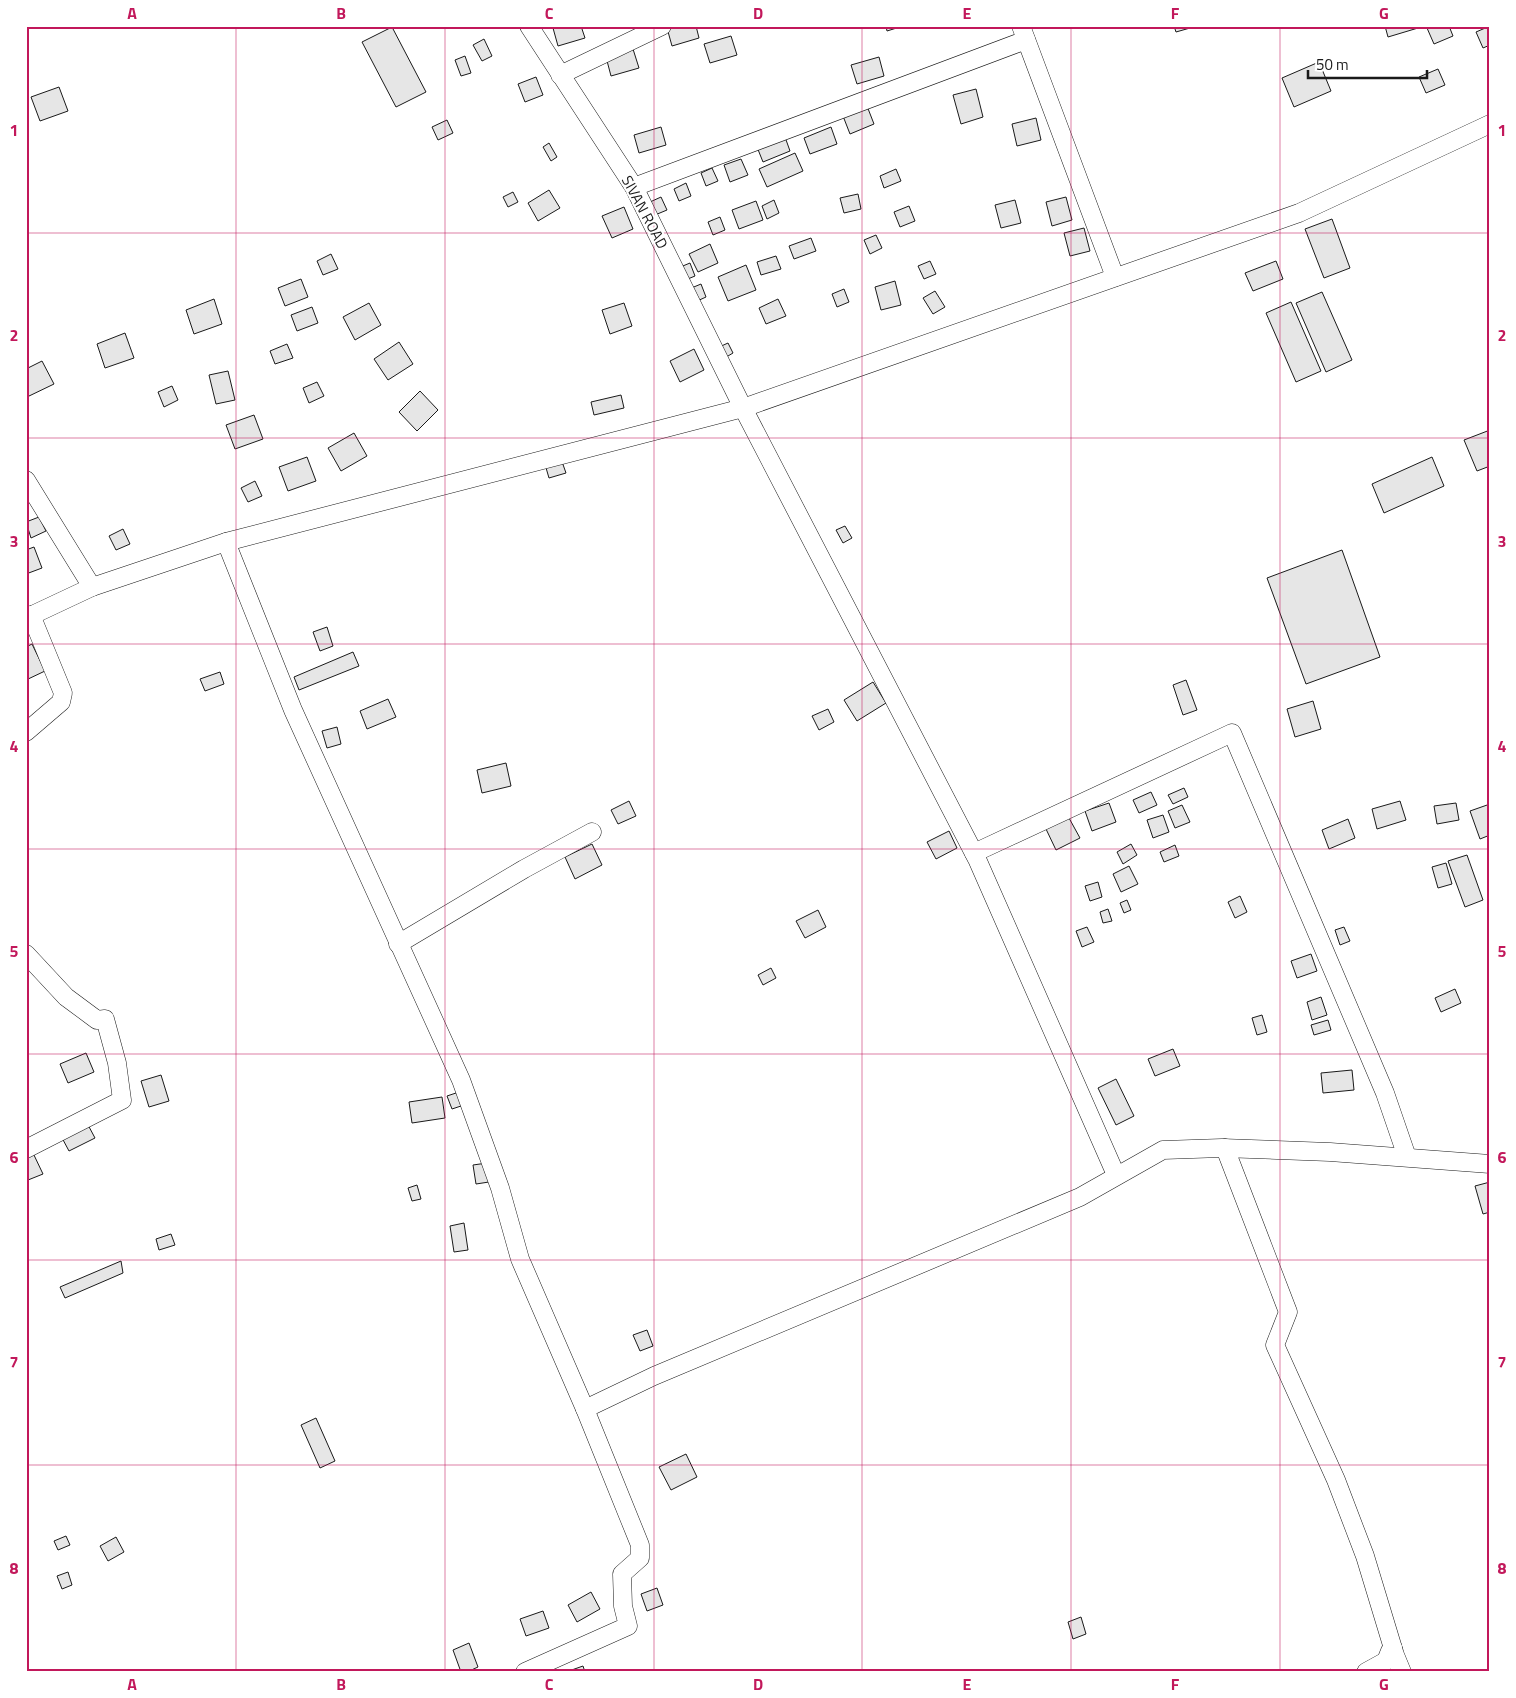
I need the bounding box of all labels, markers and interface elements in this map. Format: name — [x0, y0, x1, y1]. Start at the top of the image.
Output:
text: A — [127, 1, 137, 25]
text: B — [336, 1, 346, 25]
text: C — [545, 1, 554, 25]
text: D — [753, 1, 763, 25]
text: E — [963, 1, 972, 25]
text: F — [1171, 1, 1180, 25]
text: G — [1379, 1, 1389, 25]
scale bar — [1308, 48, 1427, 80]
text: 50 m — [1316, 53, 1349, 76]
text: 1 — [10, 118, 18, 142]
text: 1 — [1498, 118, 1506, 142]
street label: SIVAN ROAD — [616, 171, 674, 253]
text: 2 — [10, 323, 18, 347]
text: 2 — [1498, 323, 1506, 347]
text: 3 — [10, 529, 18, 553]
text: 3 — [1498, 529, 1506, 553]
text: 4 — [10, 734, 19, 758]
text: 4 — [1498, 734, 1507, 758]
text: 5 — [10, 939, 19, 963]
text: 5 — [1498, 939, 1507, 963]
text: 6 — [10, 1145, 19, 1169]
text: 6 — [1498, 1145, 1507, 1169]
text: 7 — [10, 1350, 18, 1374]
text: 7 — [1498, 1350, 1506, 1374]
text: 8 — [10, 1556, 19, 1580]
text: 8 — [1498, 1556, 1507, 1580]
text: A — [127, 1672, 137, 1696]
text: B — [336, 1672, 346, 1696]
text: C — [545, 1672, 554, 1696]
text: D — [753, 1672, 763, 1696]
text: E — [963, 1672, 972, 1696]
text: F — [1171, 1672, 1180, 1696]
text: G — [1379, 1672, 1389, 1696]

